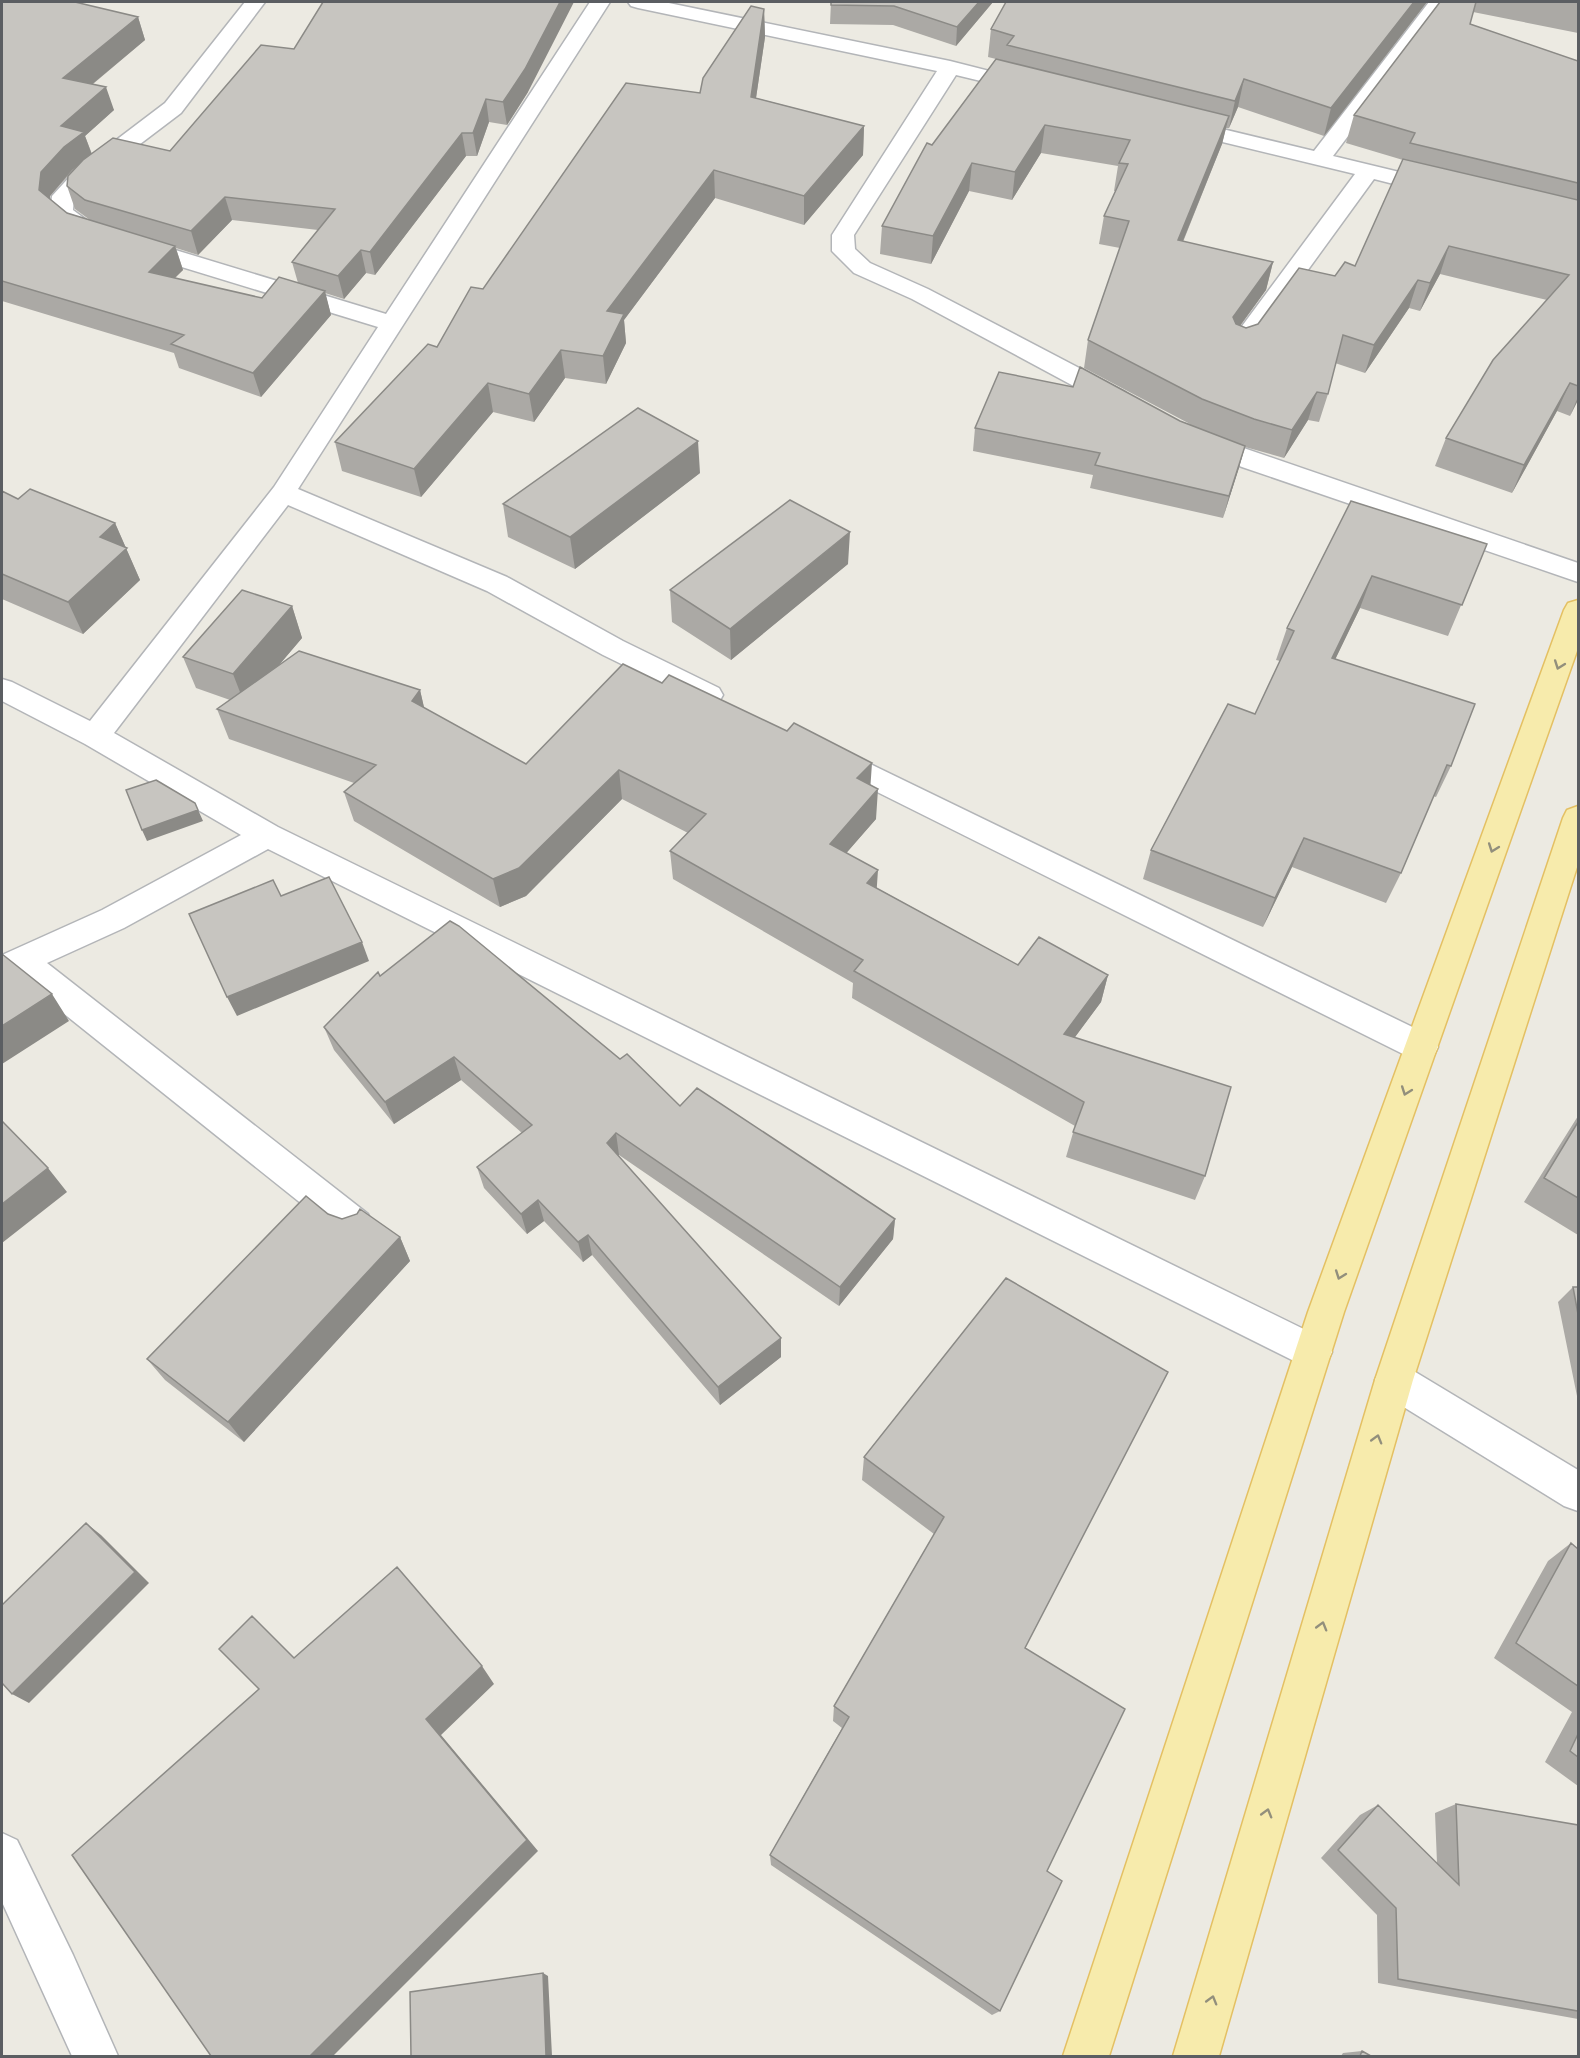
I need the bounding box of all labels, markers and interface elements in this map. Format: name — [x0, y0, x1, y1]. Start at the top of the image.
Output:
one-way arrow — [1553, 659, 1566, 670]
one-way arrow — [1487, 843, 1500, 853]
one-way arrow — [1400, 1085, 1413, 1096]
one-way arrow — [1334, 1269, 1347, 1280]
one-way arrow — [1370, 1434, 1382, 1445]
one-way arrow — [1315, 1621, 1327, 1632]
one-way arrow — [1260, 1808, 1272, 1819]
one-way arrow — [1205, 1995, 1217, 2006]

